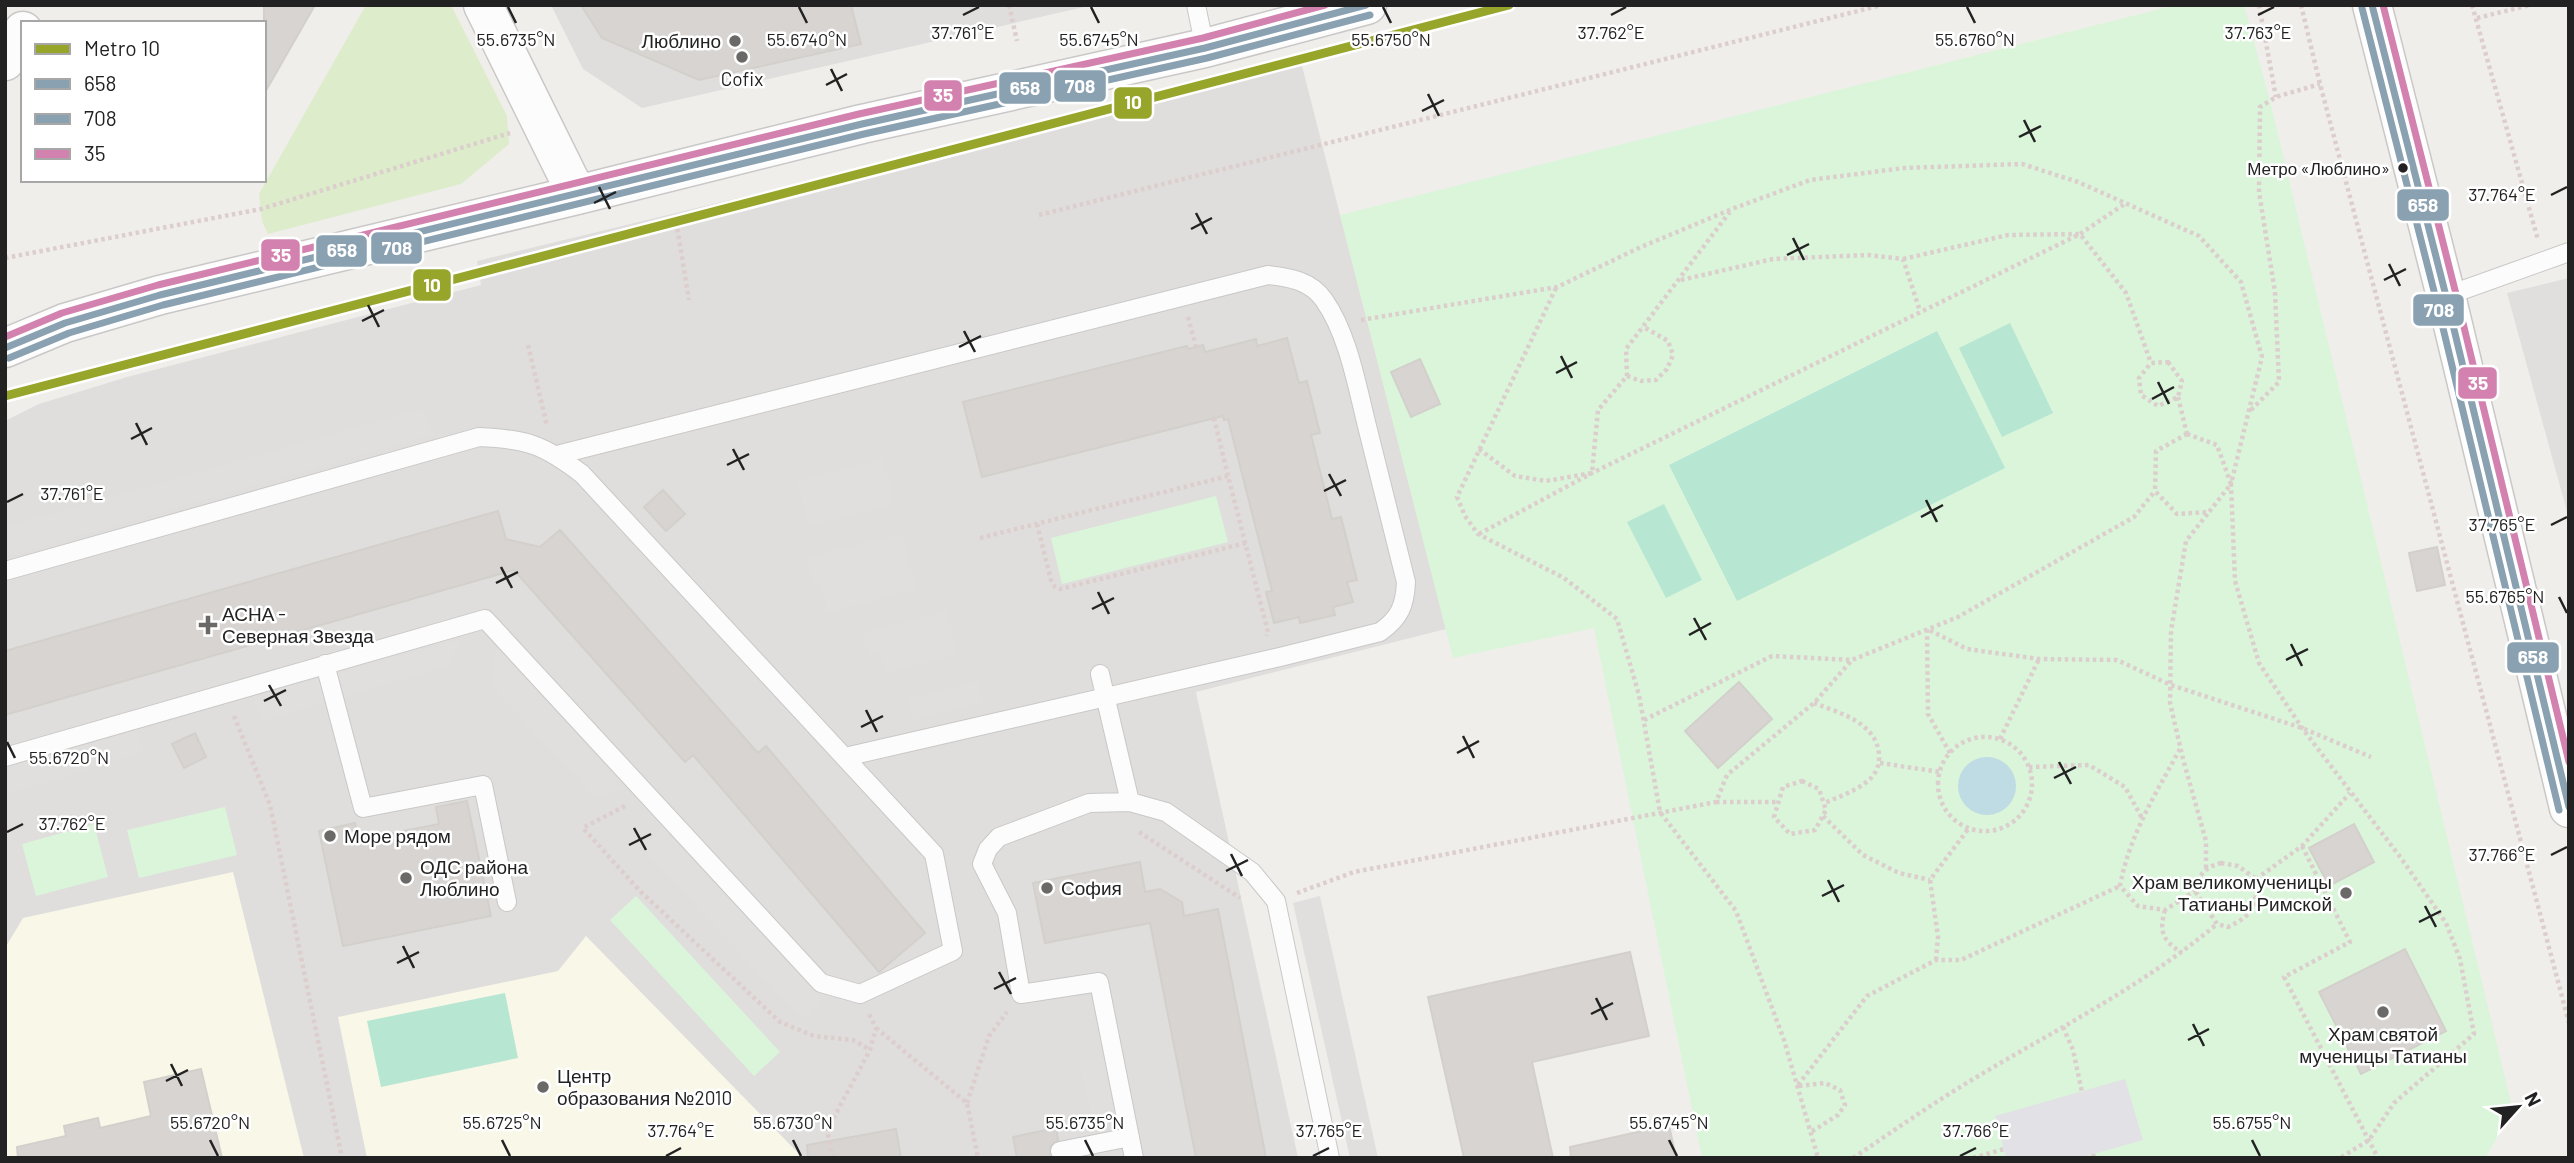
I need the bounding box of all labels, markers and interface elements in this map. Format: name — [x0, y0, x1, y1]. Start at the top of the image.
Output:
legend — [21, 21, 266, 182]
text: 37.761°E — [931, 21, 995, 43]
text: 37.762°E — [1577, 21, 1645, 43]
text: 37.763°E — [2225, 21, 2291, 43]
text: 55.6735°N — [477, 28, 555, 50]
text: 55.6740°N — [767, 28, 847, 50]
text: 55.6745°N — [1059, 28, 1139, 50]
text: 55.6750°N — [1351, 28, 1431, 50]
text: 55.6760°N — [1935, 28, 2015, 50]
place label: Люблино — [641, 29, 721, 52]
marker: Люблино — [727, 33, 743, 49]
text: Metro 10 — [84, 35, 160, 60]
marker: Cofix — [734, 49, 750, 65]
place label: Cofix — [721, 67, 763, 90]
line badge: 708 — [1053, 69, 1107, 103]
text: 658 — [84, 70, 117, 95]
line badge: 658 — [998, 71, 1052, 105]
text: 708 — [1065, 74, 1095, 97]
text: 658 — [1010, 76, 1040, 99]
line badge: 35 — [923, 79, 963, 112]
text: 35 — [933, 83, 953, 106]
line badge: 10 — [1113, 86, 1153, 120]
text: 10 — [1124, 90, 1142, 113]
text: 708 — [84, 105, 117, 130]
text: 35 — [84, 140, 106, 165]
place label: Метро «Люблино» — [2247, 158, 2390, 178]
marker: Метро «Люблино» — [2396, 161, 2410, 175]
text: 37.764°E — [2468, 183, 2536, 205]
line badge: 658 — [2396, 188, 2450, 222]
text: 658 — [2408, 193, 2438, 216]
line badge: 708 — [370, 231, 423, 265]
line badge: 658 — [315, 234, 368, 268]
text: 708 — [382, 236, 412, 259]
line badge: 35 — [260, 238, 301, 272]
text: 658 — [327, 238, 357, 261]
text: 35 — [271, 243, 291, 266]
line badge: 10 — [412, 268, 452, 302]
text: 10 — [423, 273, 441, 296]
line badge: 708 — [2412, 293, 2465, 327]
text: 708 — [2424, 298, 2454, 321]
line badge: 35 — [2457, 366, 2498, 400]
text: 35 — [2468, 371, 2488, 394]
text: 37.761°E — [40, 482, 104, 504]
text: 37.765°E — [2469, 513, 2535, 535]
text: 55.6765°N — [2466, 585, 2544, 607]
place label: АСНА - Северная Звезда — [222, 602, 374, 647]
marker: АСНА - Северная Звезда — [200, 617, 216, 633]
line badge: 658 — [2506, 641, 2560, 674]
text: 658 — [2518, 645, 2548, 668]
text: 55.6720°N — [29, 746, 109, 768]
text: 37.762°E — [38, 812, 106, 834]
place label: Море рядом — [344, 824, 451, 847]
marker: Море рядом — [322, 828, 338, 844]
text: 37.766°E — [2469, 843, 2535, 865]
place label: ОДС района Люблино — [420, 855, 529, 900]
marker: ОДС района Люблино — [398, 870, 414, 886]
place label: Храм великомученицы Татианы Римской — [2132, 870, 2332, 915]
place label: София — [1061, 876, 1122, 899]
marker: София — [1039, 880, 1055, 896]
marker: Храм великомученицы Татианы Римской — [2338, 885, 2354, 901]
marker: Храм святой мученицы Татианы — [2375, 1004, 2391, 1020]
place label: Храм святой мученицы Татианы — [2299, 1022, 2467, 1067]
place label: Центр образования №2010 — [557, 1064, 732, 1109]
north arrow — [2483, 1072, 2553, 1142]
marker: Центр образования №2010 — [535, 1079, 551, 1095]
text: N — [2520, 1088, 2547, 1110]
text: 55.6720°N — [170, 1111, 250, 1133]
text: 55.6725°N — [462, 1111, 542, 1133]
text: 55.6730°N — [753, 1111, 833, 1133]
text: 55.6735°N — [1046, 1111, 1124, 1133]
text: 55.6745°N — [1629, 1111, 1709, 1133]
text: 55.6755°N — [2213, 1111, 2291, 1133]
text: 37.764°E — [647, 1119, 715, 1141]
text: 37.765°E — [1296, 1119, 1362, 1141]
text: 37.766°E — [1943, 1119, 2009, 1141]

